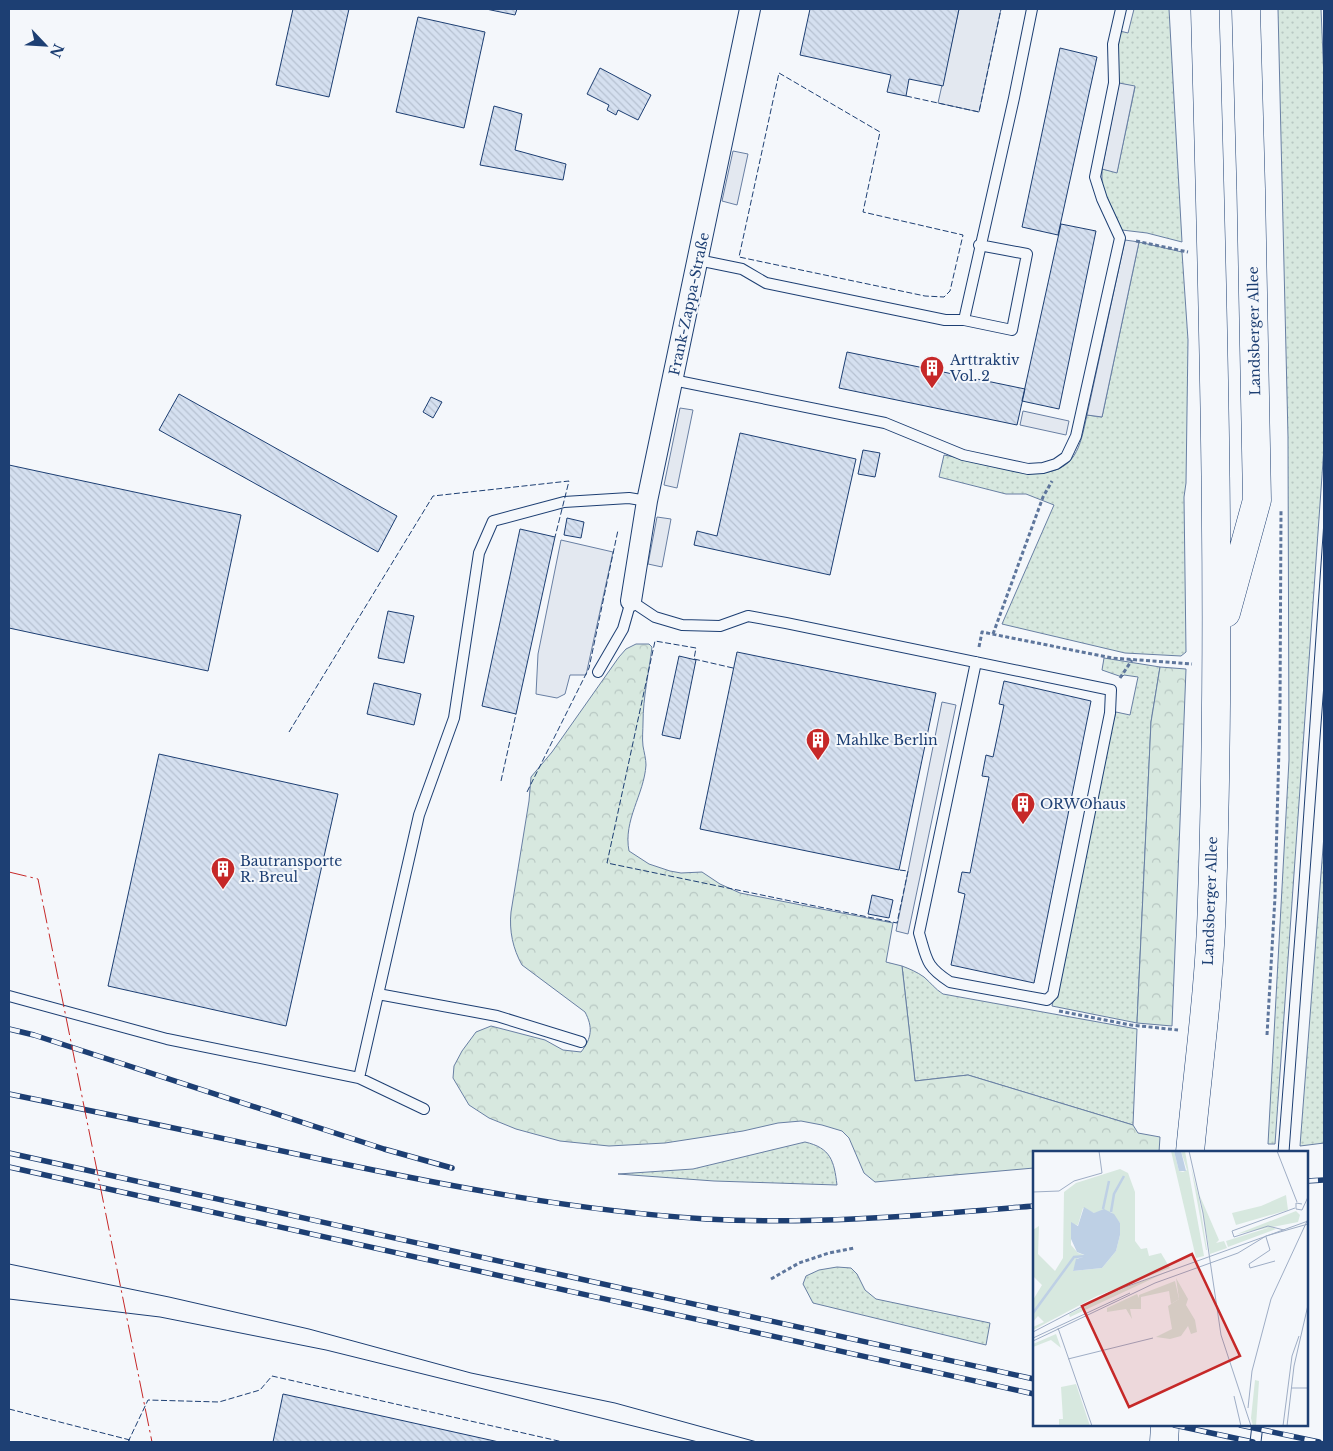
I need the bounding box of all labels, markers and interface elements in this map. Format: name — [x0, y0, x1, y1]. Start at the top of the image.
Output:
north arrow — [20, 20, 70, 70]
text: N — [46, 41, 68, 60]
street label: Frank-Zappa-Straße — [665, 231, 713, 377]
street label: Landsberger Allee — [1244, 266, 1264, 396]
place label: Arttraktiv Vol. 2 — [949, 351, 1020, 385]
building icon: Arttraktiv Vol. 2 — [919, 355, 945, 389]
building icon: Mahlke Berlin — [805, 727, 831, 761]
place label: Mahlke Berlin — [836, 731, 938, 749]
building icon: ORWOhaus — [1010, 791, 1036, 825]
place label: ORWOhaus — [1040, 795, 1126, 813]
street label: Landsberger Allee — [1199, 836, 1221, 966]
place label: Bautransporte R. Breul — [240, 852, 342, 886]
building icon: Bautransporte R. Breul — [210, 856, 236, 890]
inset map — [1033, 1151, 1308, 1426]

